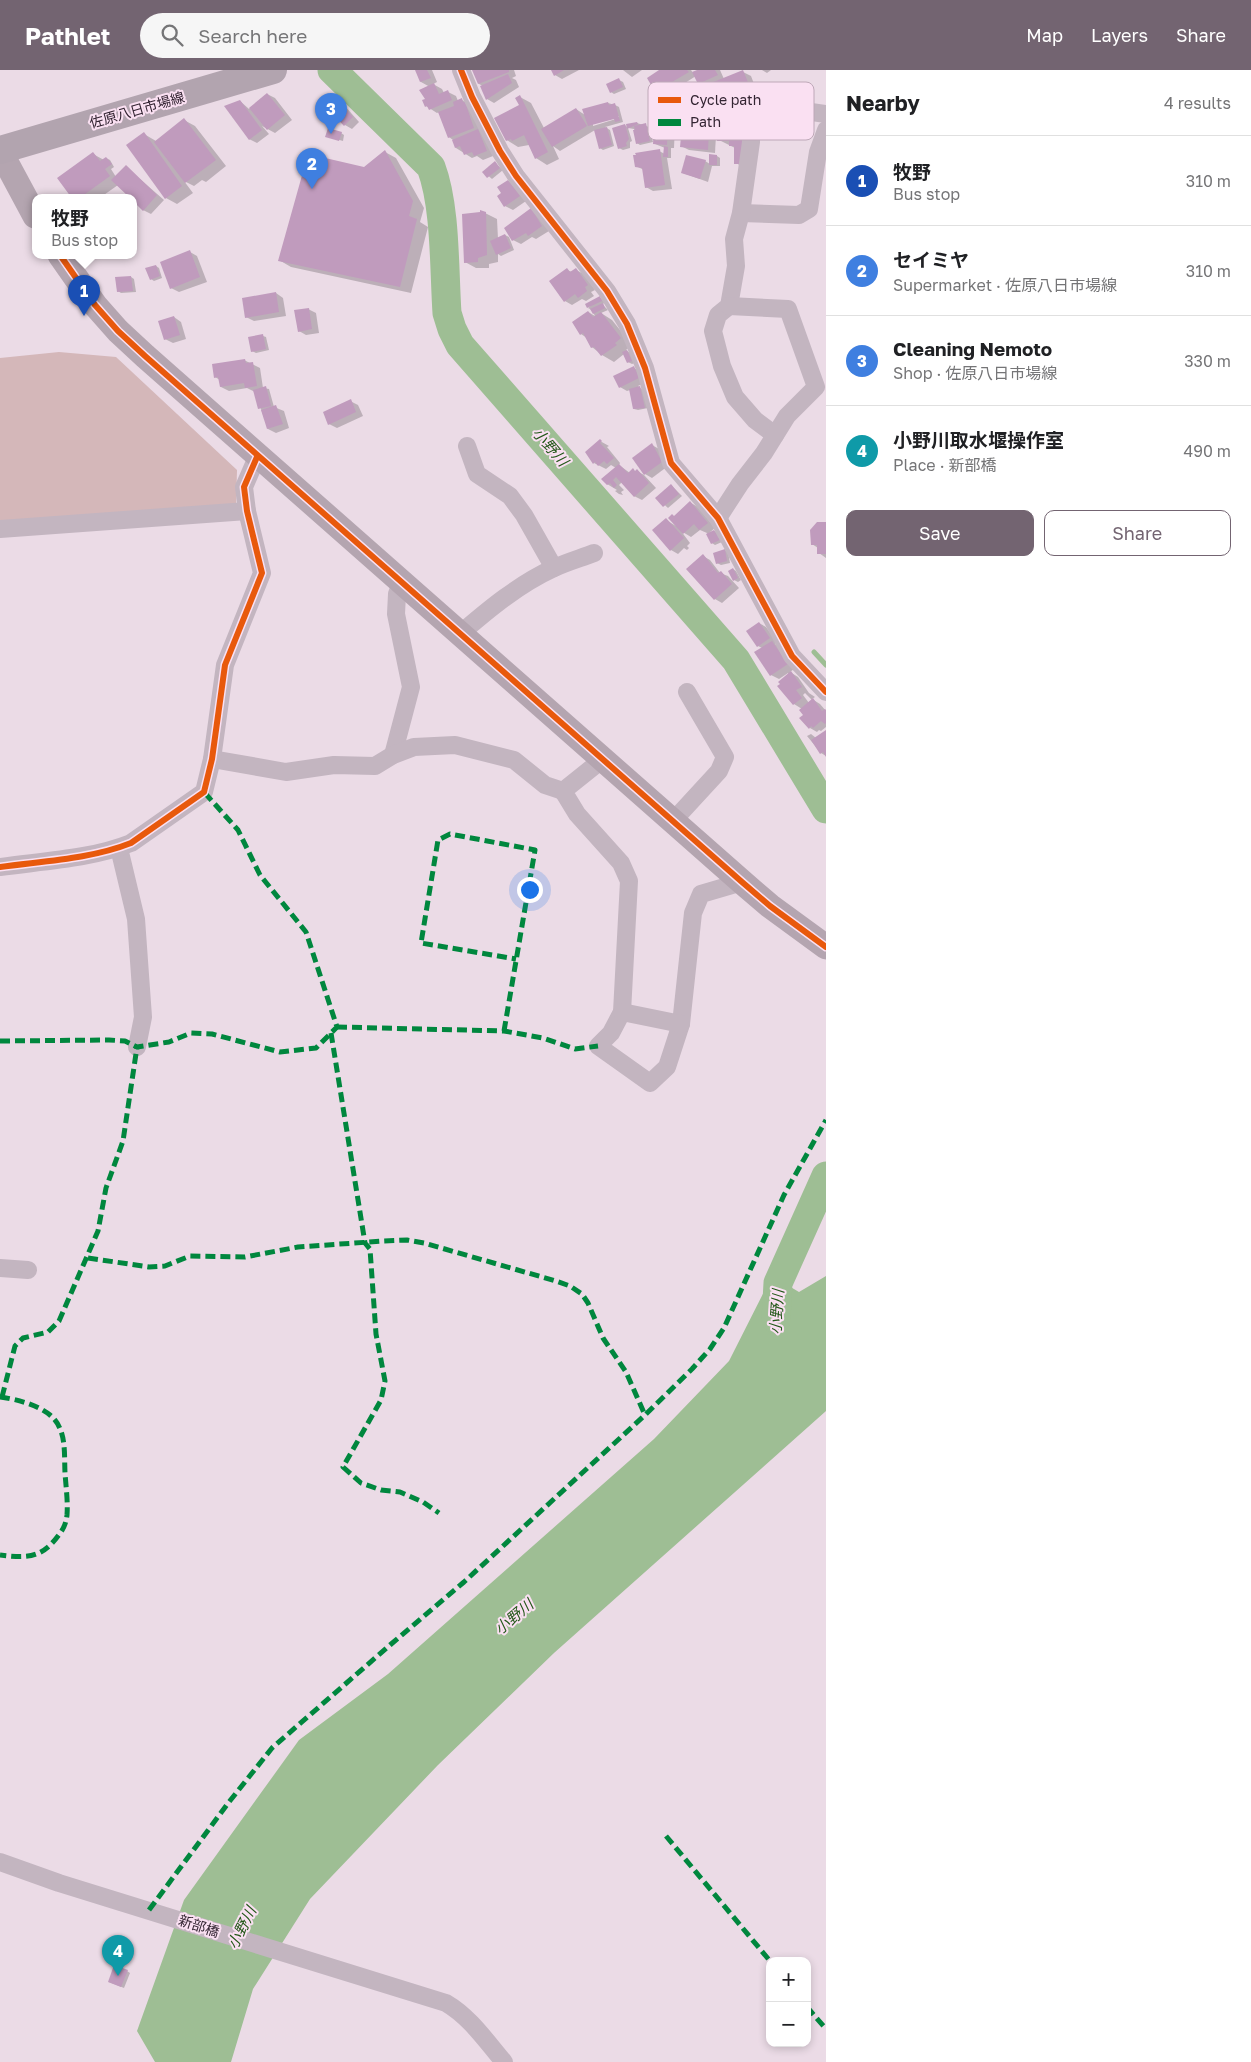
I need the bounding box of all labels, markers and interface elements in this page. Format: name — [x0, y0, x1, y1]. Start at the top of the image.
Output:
search box — [140, 13, 490, 58]
text: Pathlet — [25, 21, 110, 50]
icon: search — [158, 21, 186, 49]
text: Search here — [198, 24, 307, 47]
text: Map — [1026, 24, 1063, 46]
text: Layers — [1091, 24, 1148, 46]
text: Share — [1176, 24, 1226, 46]
legend — [648, 82, 814, 140]
street label: 佐原八日市場線 — [87, 88, 186, 131]
text: Nearby — [846, 90, 920, 116]
text: Cycle path — [690, 91, 761, 108]
pin: 3 — [315, 93, 347, 134]
text: 4 results — [1164, 93, 1231, 113]
text: Path — [690, 113, 721, 130]
pin: 2 — [296, 148, 328, 189]
text: 牧野 — [893, 160, 931, 183]
text: 1 — [858, 171, 866, 191]
text: 310 m — [1186, 171, 1231, 191]
text: Bus stop — [893, 184, 960, 204]
popup — [32, 194, 137, 259]
text: 牧野 — [51, 206, 89, 229]
text: Bus stop — [51, 230, 118, 250]
text: セイミヤ — [893, 248, 969, 271]
text: 2 — [857, 261, 867, 281]
text: 310 m — [1186, 261, 1231, 281]
pin: 1 — [68, 275, 100, 316]
text: Supermarket · 佐原八日市場線 — [893, 275, 1117, 295]
text: Cleaning Nemoto — [893, 337, 1052, 360]
text: 3 — [857, 351, 867, 371]
text: 330 m — [1184, 351, 1231, 371]
text: Shop · 佐原八日市場線 — [893, 363, 1057, 383]
water label: 小野川 — [529, 423, 574, 471]
text: 小野川取水堰操作室 — [893, 428, 1064, 451]
text: 4 — [857, 441, 867, 461]
text: 490 m — [1183, 441, 1231, 461]
text: Place · 新部橋 — [893, 455, 996, 475]
button: Save — [846, 510, 1034, 556]
button: Share — [1044, 510, 1231, 556]
your location — [517, 877, 543, 903]
water label: 小野川 — [765, 1287, 787, 1335]
water label: 小野川 — [490, 1594, 538, 1638]
water label: 小野川 — [223, 1902, 260, 1952]
street label: 新部橋 — [177, 1911, 222, 1940]
pin: 4 — [102, 1935, 134, 1976]
map controls — [766, 1957, 811, 2047]
button: + — [766, 1957, 811, 2002]
button: − — [766, 2002, 811, 2047]

